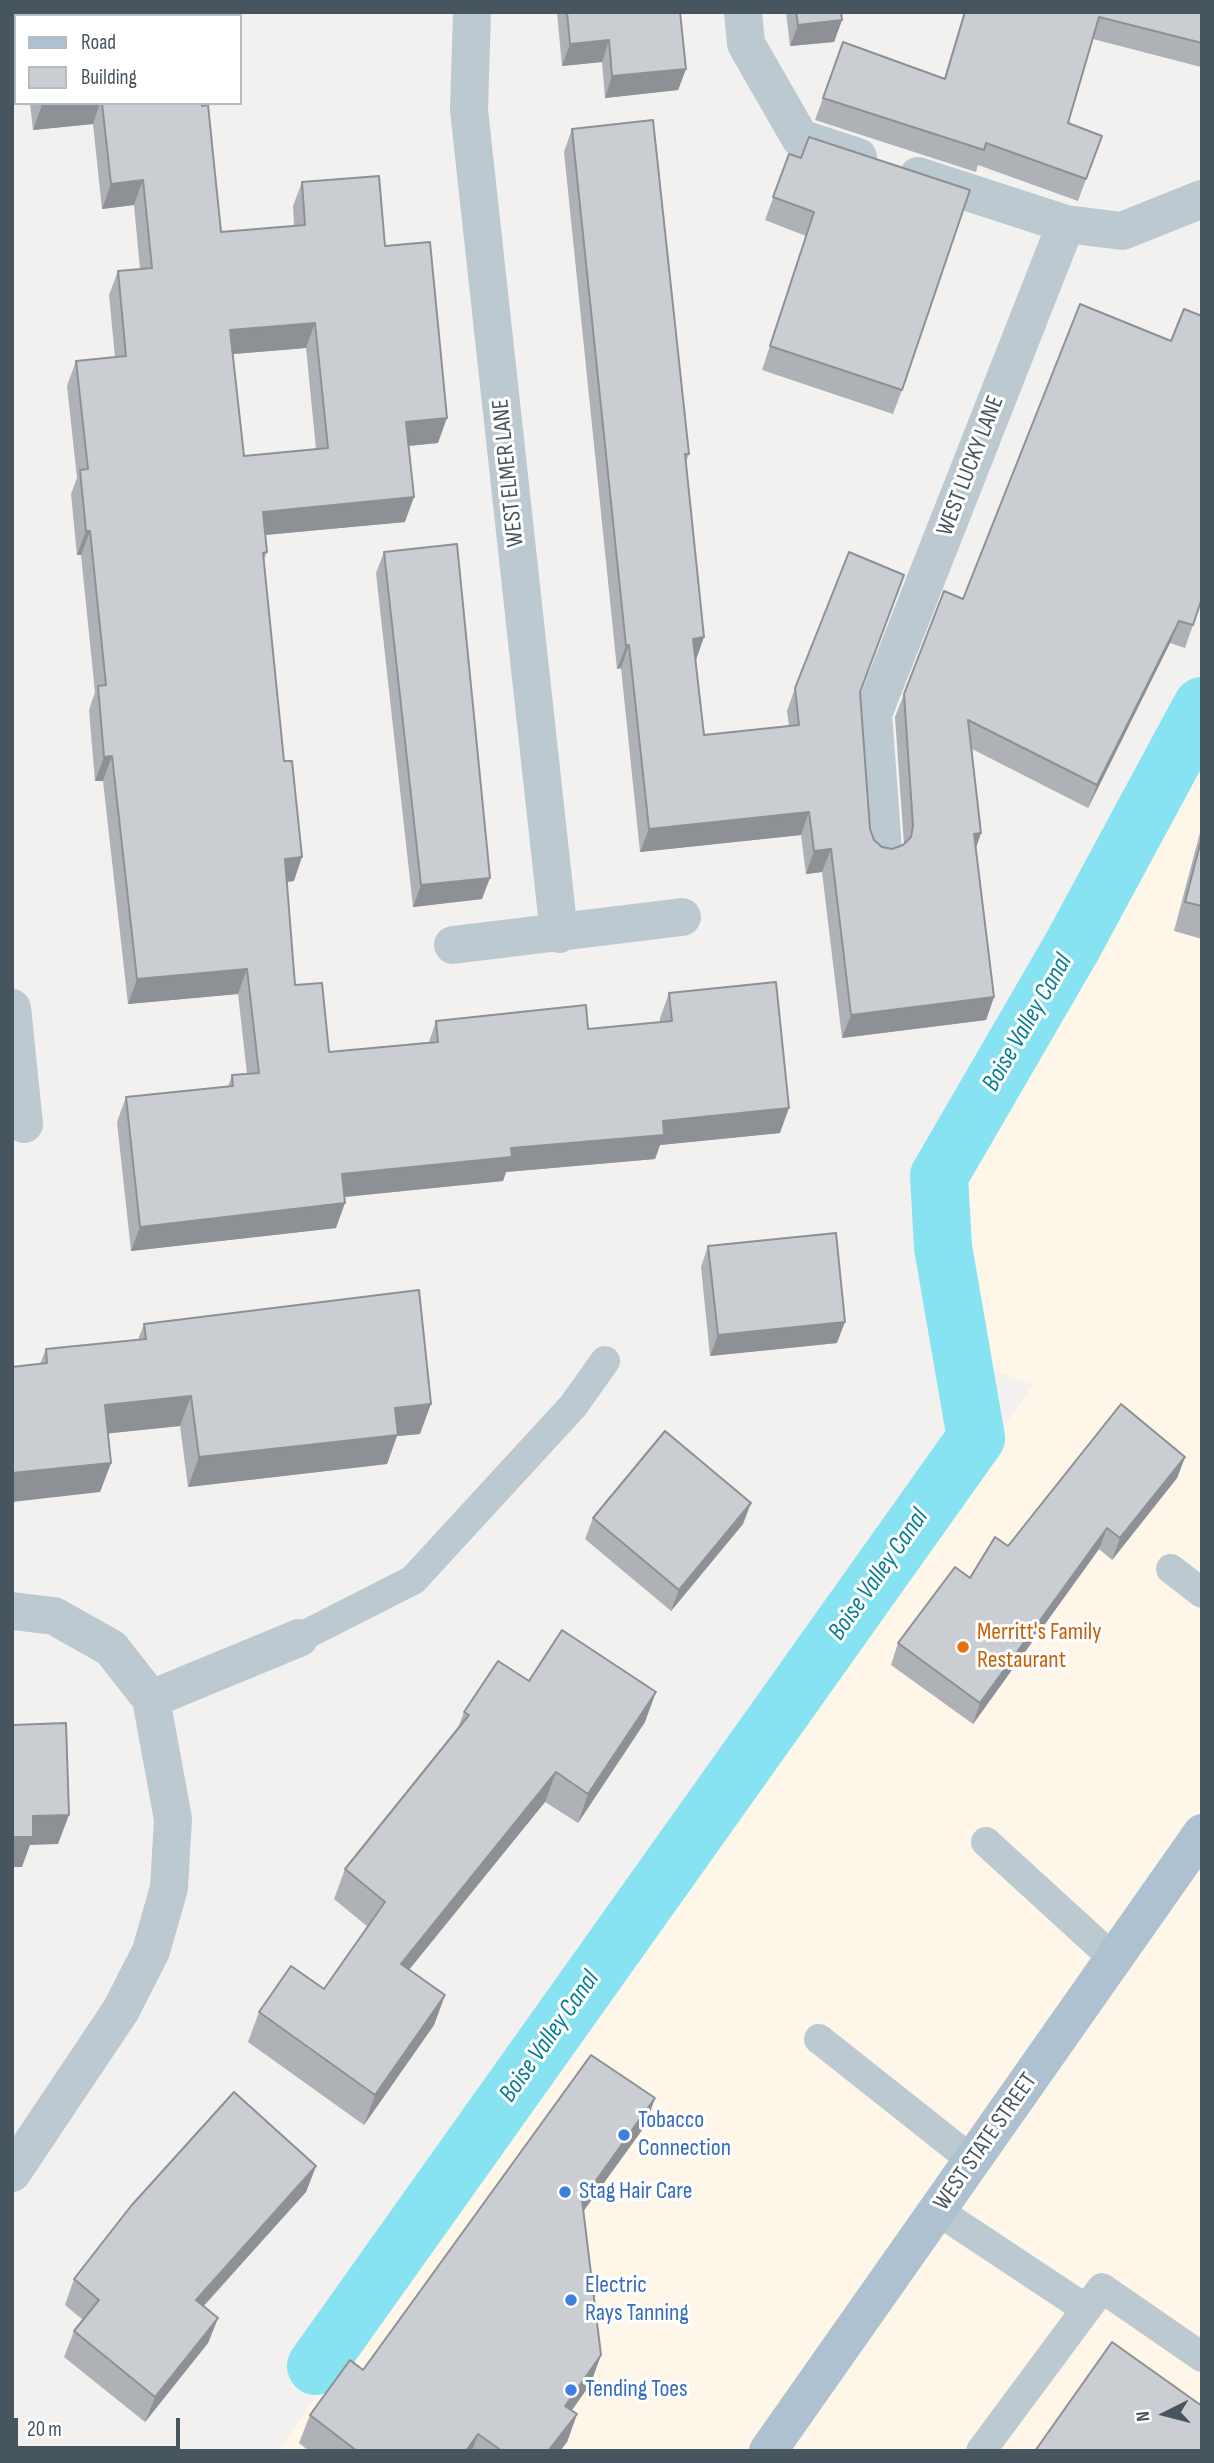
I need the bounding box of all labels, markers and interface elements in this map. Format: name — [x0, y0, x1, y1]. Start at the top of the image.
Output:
legend — [14, 14, 242, 105]
text: Road — [81, 30, 116, 55]
text: Building — [81, 65, 137, 90]
street label: WEST LUCKY LANE — [931, 392, 1011, 540]
street label: WEST ELMER LANE — [487, 398, 531, 548]
water label: Boise Valley Canal — [976, 949, 1080, 1097]
water label: Boise Valley Canal — [822, 1503, 936, 1647]
place label: Merritt's Family Restaurant — [977, 1619, 1101, 1675]
marker: Merritt's Family Restaurant — [955, 1639, 971, 1655]
water label: Boise Valley Canal — [493, 1965, 607, 2109]
street label: WEST STATE STREET — [928, 2068, 1044, 2216]
place label: Tobacco Connection — [638, 2107, 731, 2163]
marker: Tobacco Connection — [616, 2127, 632, 2143]
place label: Stag Hair Care — [579, 2178, 692, 2206]
marker: Stag Hair Care — [557, 2184, 573, 2200]
place label: Electric Rays Tanning — [585, 2272, 689, 2328]
marker: Electric Rays Tanning — [563, 2292, 579, 2308]
place label: Tending Toes — [585, 2376, 688, 2404]
north arrow — [1130, 2379, 1200, 2449]
marker: Tending Toes — [563, 2382, 579, 2398]
scale bar — [18, 2404, 184, 2448]
text: N — [1132, 2410, 1156, 2422]
text: 20 m — [27, 2417, 62, 2442]

